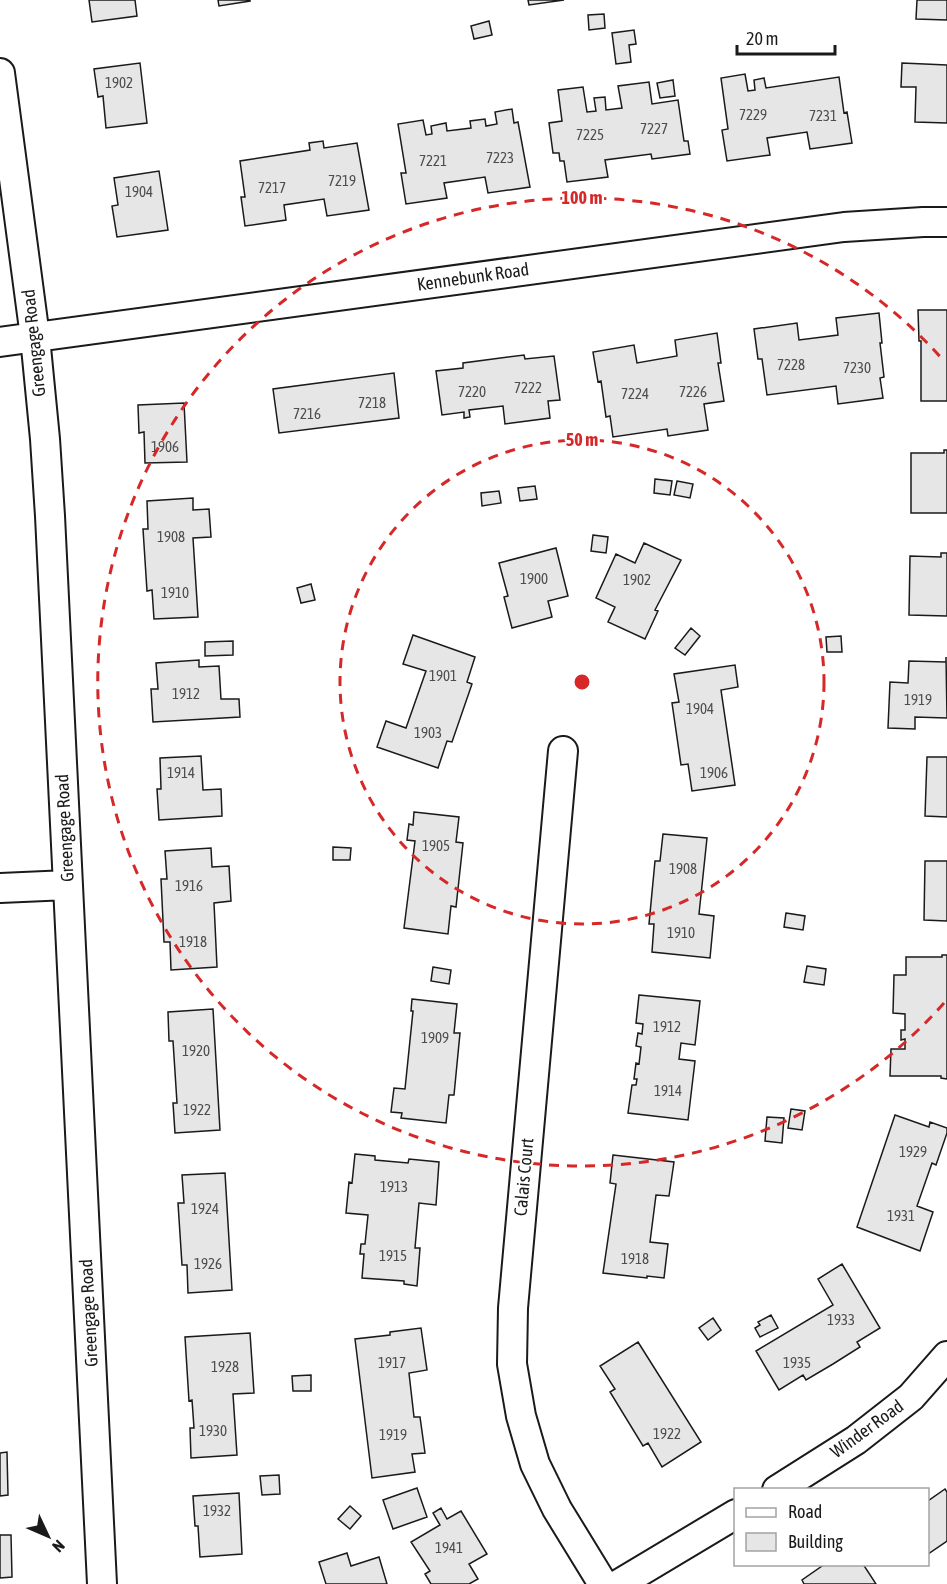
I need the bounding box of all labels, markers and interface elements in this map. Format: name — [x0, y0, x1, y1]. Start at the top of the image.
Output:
scale bar — [737, 18, 834, 56]
text: 20 m — [746, 28, 778, 49]
house number: 1902 — [105, 74, 133, 91]
house number: 7229 — [739, 106, 767, 123]
house number: 7231 — [809, 107, 837, 124]
house number: 7227 — [640, 120, 668, 137]
house number: 7225 — [576, 126, 604, 143]
house number: 7223 — [486, 149, 514, 166]
house number: 7221 — [419, 152, 447, 169]
house number: 7219 — [328, 172, 356, 189]
house number: 7217 — [258, 179, 286, 196]
house number: 1904 — [125, 183, 153, 200]
text: 100 m — [562, 187, 602, 208]
street label: Kennebunk Road — [416, 258, 530, 295]
street label: Greengage Road — [17, 288, 50, 398]
house number: 7228 — [777, 356, 805, 373]
house number: 7230 — [843, 359, 871, 376]
house number: 7222 — [514, 379, 542, 396]
house number: 7220 — [458, 383, 486, 400]
house number: 7226 — [679, 383, 707, 400]
house number: 7224 — [621, 385, 649, 402]
house number: 7218 — [358, 394, 386, 411]
house number: 7216 — [293, 405, 321, 422]
text: 50 m — [566, 429, 598, 450]
house number: 1906 — [151, 438, 179, 455]
house number: 1908 — [157, 528, 185, 545]
house number: 1900 — [520, 570, 548, 587]
house number: 1902 — [623, 571, 651, 588]
house number: 1910 — [161, 584, 189, 601]
house number: 1901 — [429, 667, 457, 684]
centre of rings — [572, 672, 592, 692]
house number: 1912 — [172, 685, 200, 702]
house number: 1919 — [904, 691, 932, 708]
house number: 1904 — [686, 700, 714, 717]
house number: 1903 — [414, 724, 442, 741]
house number: 1914 — [167, 764, 195, 781]
house number: 1906 — [700, 764, 728, 781]
street label: Greengage Road — [51, 774, 78, 882]
house number: 1905 — [422, 837, 450, 854]
house number: 1908 — [669, 860, 697, 877]
house number: 1916 — [175, 877, 203, 894]
house number: 1910 — [667, 924, 695, 941]
house number: 1918 — [179, 933, 207, 950]
house number: 1912 — [653, 1018, 681, 1035]
house number: 1909 — [421, 1029, 449, 1046]
house number: 1920 — [182, 1042, 210, 1059]
house number: 1914 — [654, 1082, 682, 1099]
house number: 1922 — [183, 1101, 211, 1118]
street label: Calais Court — [510, 1137, 537, 1217]
house number: 1929 — [899, 1143, 927, 1160]
house number: 1913 — [380, 1178, 408, 1195]
house number: 1924 — [191, 1200, 219, 1217]
house number: 1931 — [887, 1207, 915, 1224]
house number: 1915 — [379, 1247, 407, 1264]
house number: 1918 — [621, 1250, 649, 1267]
house number: 1926 — [194, 1255, 222, 1272]
street label: Greengage Road — [75, 1259, 102, 1367]
house number: 1933 — [827, 1311, 855, 1328]
house number: 1917 — [378, 1354, 406, 1371]
house number: 1935 — [783, 1354, 811, 1371]
house number: 1928 — [211, 1358, 239, 1375]
street label: Winder Road — [826, 1395, 907, 1462]
house number: 1930 — [199, 1422, 227, 1439]
house number: 1922 — [653, 1425, 681, 1442]
house number: 1919 — [379, 1426, 407, 1443]
legend — [734, 1488, 929, 1566]
text: Road — [788, 1501, 822, 1522]
house number: 1932 — [203, 1502, 231, 1519]
north arrow — [18, 1506, 78, 1566]
text: Building — [788, 1531, 843, 1552]
text: N — [49, 1537, 69, 1556]
house number: 1941 — [435, 1539, 463, 1556]

